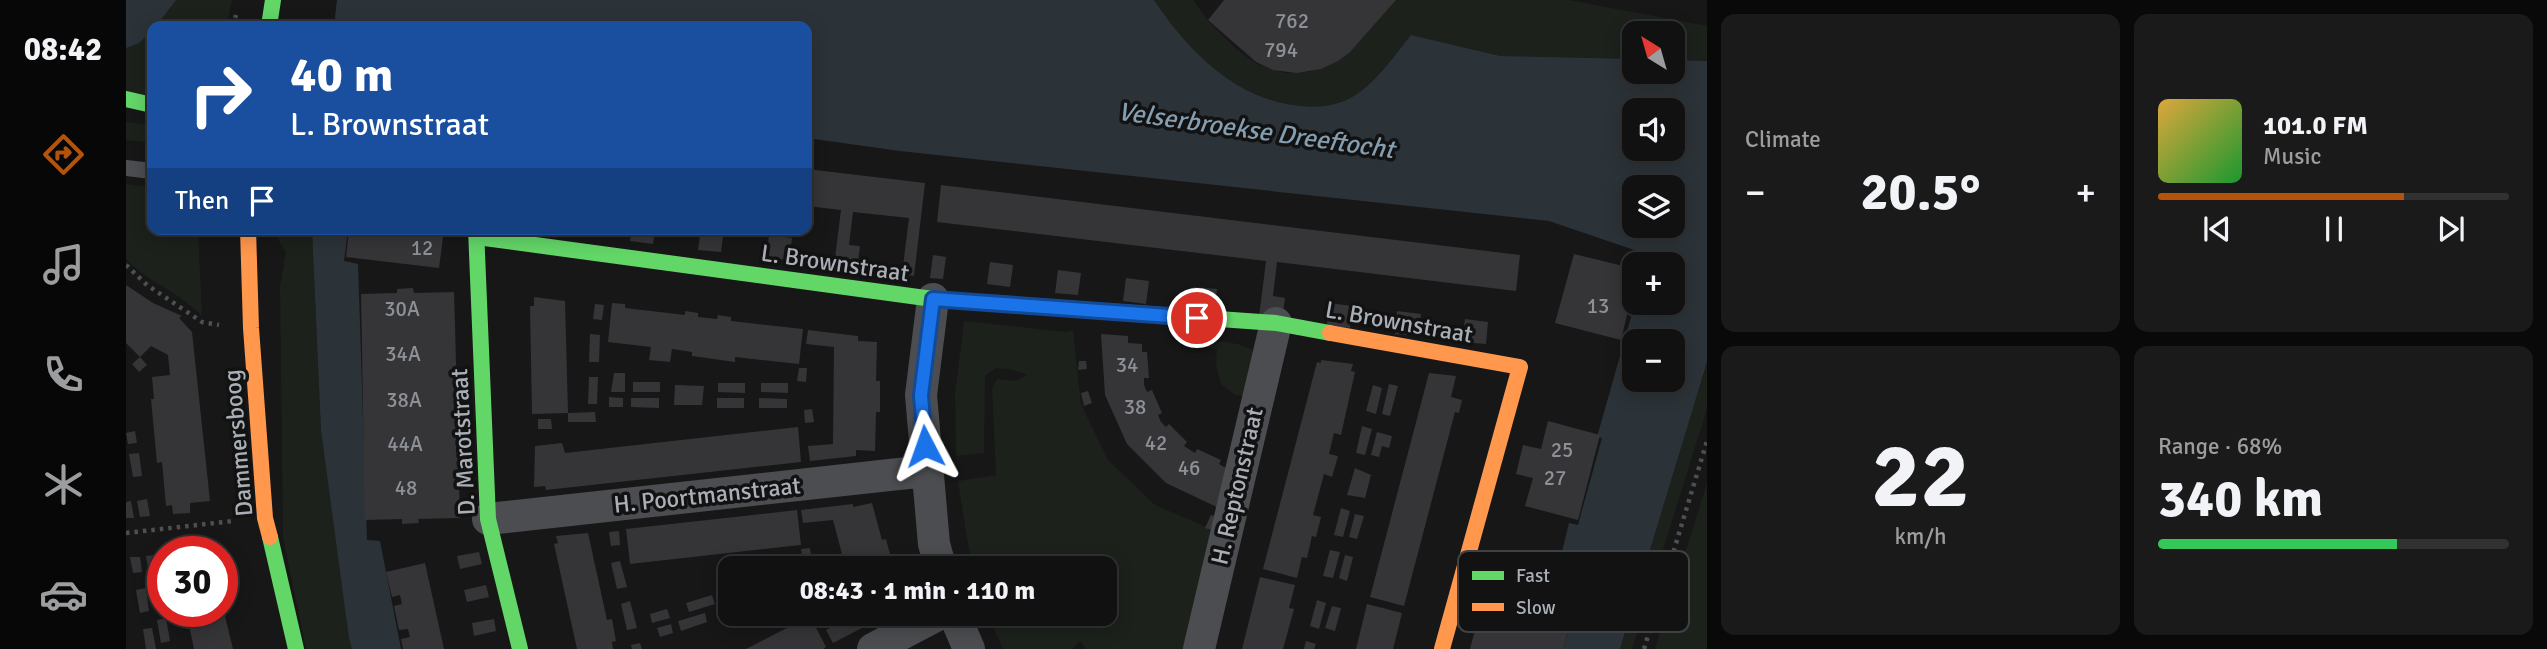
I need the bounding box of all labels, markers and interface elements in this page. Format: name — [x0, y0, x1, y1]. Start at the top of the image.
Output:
house number: 762 — [1275, 8, 1309, 34]
north arrow — [1622, 21, 1685, 84]
map controls — [1622, 21, 1685, 392]
text: 08:42 — [24, 30, 102, 69]
house number: 794 — [1264, 37, 1298, 63]
text: 40 m — [290, 45, 393, 105]
icon: right — [175, 49, 266, 140]
water label: Velserbroekse Dreeftocht — [1116, 96, 1399, 167]
button: sound — [1622, 98, 1685, 161]
text: L. Brownstraat — [290, 105, 489, 144]
text: 101.0 FM — [2263, 110, 2368, 142]
text: Climate — [1745, 125, 1821, 154]
icon: directions — [39, 130, 88, 179]
text: Music — [2263, 142, 2321, 171]
text: 20.5° — [1861, 160, 1980, 224]
text: − — [1745, 169, 1766, 216]
text: + — [2075, 169, 2096, 216]
button: layers — [1622, 175, 1685, 238]
icon: arrive — [243, 182, 281, 220]
text: Then — [175, 185, 229, 217]
icon: previous — [2198, 210, 2236, 248]
icon: pause — [2315, 210, 2353, 248]
icon: next — [2432, 210, 2470, 248]
house number: 12 — [411, 235, 433, 261]
street label: L. Brownstraat — [759, 238, 911, 288]
icon: music — [39, 240, 88, 289]
button: + — [1622, 252, 1685, 315]
pin — [1167, 288, 1227, 348]
house number: 13 — [1587, 293, 1609, 319]
street label: L. Brownstraat — [1323, 294, 1475, 350]
house number: 30A — [384, 296, 420, 322]
icon: arrive — [1178, 299, 1216, 337]
button: − — [1622, 329, 1685, 392]
house number: 34A — [385, 341, 421, 367]
icon: phone — [39, 350, 88, 399]
house number: 34 — [1116, 352, 1138, 378]
street label: Dammersboog — [217, 368, 259, 518]
street label: D. Marotstraat — [444, 368, 482, 516]
house number: 38A — [386, 387, 422, 413]
house number: 38 — [1124, 394, 1146, 420]
street label: H. Reptonstraat — [1204, 404, 1270, 568]
position arrow — [888, 409, 962, 483]
text: 22 — [1871, 420, 1970, 533]
house number: 42 — [1145, 430, 1167, 456]
house number: 44A — [387, 431, 423, 457]
text: Range · 68% — [2158, 432, 2282, 461]
house number: 25 — [1551, 437, 1573, 463]
house number: 46 — [1178, 455, 1200, 481]
icon: climate — [39, 460, 88, 509]
house number: 27 — [1544, 465, 1566, 491]
text: 340 km — [2158, 467, 2323, 531]
street label: H. Poortmanstraat — [612, 470, 802, 520]
house number: 48 — [395, 475, 417, 501]
text: km/h — [1894, 522, 1947, 551]
speed limit sign: 30 — [147, 536, 238, 627]
legend — [1458, 551, 1689, 632]
text: Fast — [1516, 564, 1550, 588]
icon: car — [39, 570, 88, 619]
text: 08:43 · 1 min · 110 m — [800, 575, 1035, 607]
text: Slow — [1516, 596, 1556, 620]

